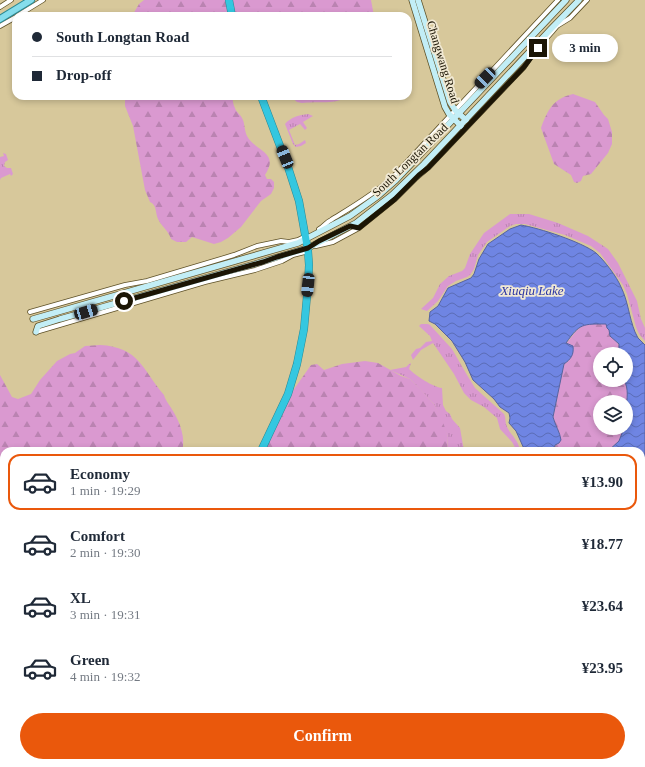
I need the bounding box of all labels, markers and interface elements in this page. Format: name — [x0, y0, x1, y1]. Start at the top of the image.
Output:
street label: Changwang Road — [424, 19, 462, 105]
text: South Longtan Road — [56, 29, 189, 45]
callout: 3 min — [552, 34, 618, 62]
route end — [529, 39, 547, 57]
text: 3 min — [569, 40, 601, 55]
car — [472, 65, 498, 91]
text: Drop-off — [56, 67, 112, 83]
street label: South Longtan Road — [369, 120, 451, 200]
car — [275, 144, 295, 170]
car — [301, 272, 315, 298]
water label: Xiuqiu Lake — [499, 283, 564, 298]
route start — [115, 292, 133, 310]
car — [73, 303, 99, 321]
map controls — [593, 347, 633, 435]
button: locate — [593, 347, 633, 387]
button: layers — [593, 395, 633, 435]
icon: car — [22, 464, 58, 500]
text: Economy — [70, 466, 130, 482]
text: ¥13.90 — [582, 474, 623, 490]
text: 1 min · 19:29 — [70, 483, 140, 498]
icon: car — [22, 526, 58, 562]
text: Comfort — [70, 528, 125, 544]
text: ¥18.77 — [582, 536, 623, 552]
text: 2 min · 19:30 — [70, 545, 140, 560]
icon: car — [22, 588, 58, 624]
text: XL — [70, 590, 91, 606]
text: ¥23.64 — [582, 598, 623, 614]
text: 3 min · 19:31 — [70, 607, 140, 622]
icon: car — [22, 650, 58, 686]
text: Green — [70, 652, 110, 668]
text: ¥23.95 — [582, 660, 623, 676]
text: 4 min · 19:32 — [70, 669, 140, 684]
button: Confirm — [20, 713, 625, 759]

